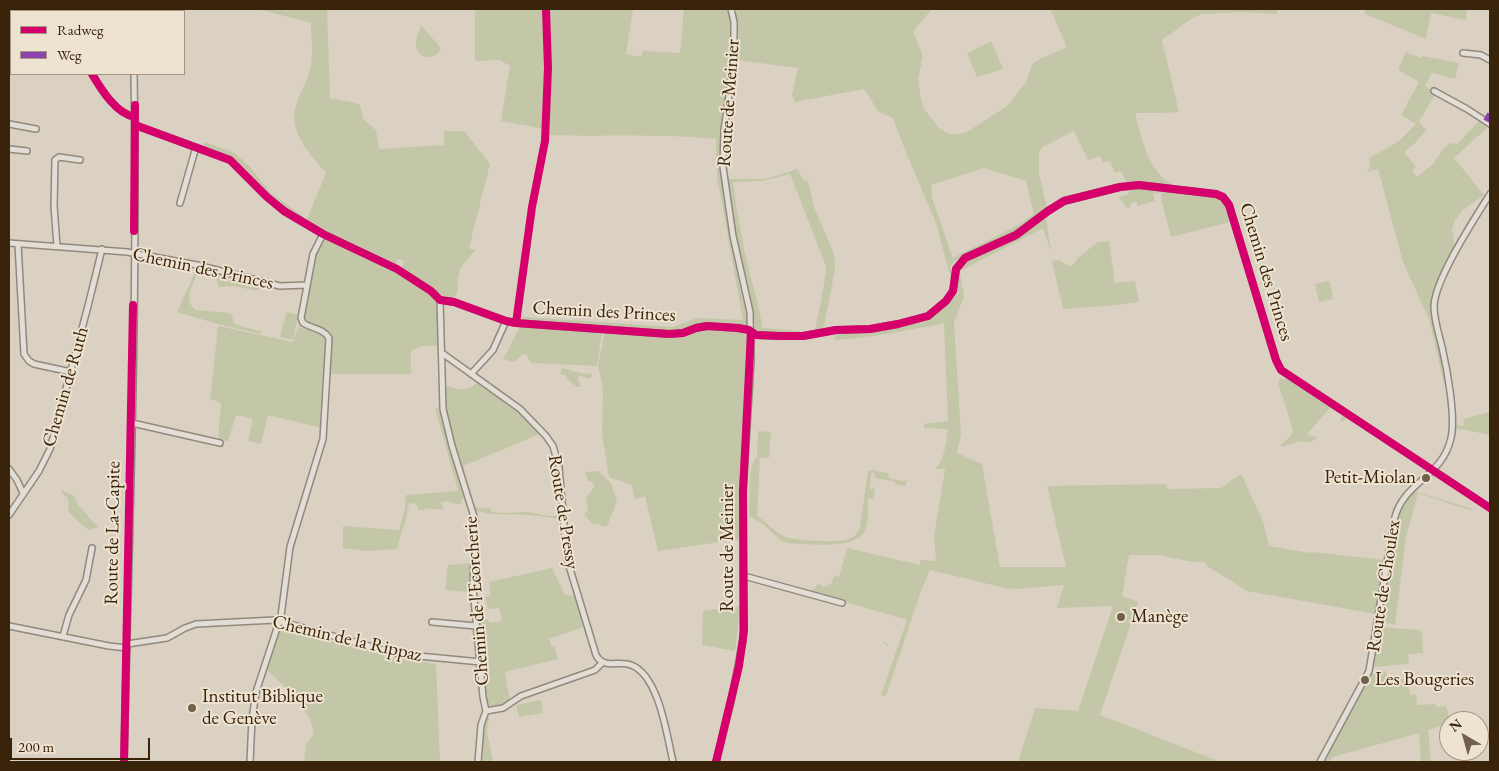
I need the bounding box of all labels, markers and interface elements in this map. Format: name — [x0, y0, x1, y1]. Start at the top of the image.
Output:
legend — [10, 10, 185, 75]
text: Radweg — [57, 20, 104, 39]
street label: Route de Meinier — [713, 38, 745, 168]
text: Weg — [57, 45, 82, 64]
street label: Chemin des Princes — [1234, 200, 1298, 344]
street label: Chemin des Princes — [131, 243, 275, 295]
street label: Chemin des Princes — [532, 297, 676, 327]
street label: Chemin de Ruth — [38, 324, 94, 450]
street label: Route de Pressy — [543, 453, 583, 571]
street label: Route de La-Capite — [100, 461, 126, 605]
place label: Petit-Miolan — [1324, 467, 1416, 489]
marker: Petit-Miolan — [1420, 472, 1432, 484]
street label: Route de Meinier — [717, 484, 739, 612]
street label: Chemin de l'Ecorcherie — [460, 516, 494, 686]
street label: Route de Choulex — [1362, 518, 1406, 654]
place label: Manège — [1131, 606, 1188, 628]
street label: Chemin de la Rippaz — [270, 611, 424, 667]
marker: Manège — [1115, 611, 1127, 623]
place label: Les Bougeries — [1375, 669, 1474, 691]
marker: Les Bougeries — [1359, 674, 1371, 686]
place label: Institut Biblique de Genève — [202, 686, 323, 730]
marker: Institut Biblique de Genève — [186, 702, 198, 714]
north arrow — [1439, 711, 1489, 761]
text: N — [1445, 714, 1465, 736]
scale bar — [12, 728, 152, 760]
text: 200 m — [18, 737, 54, 756]

